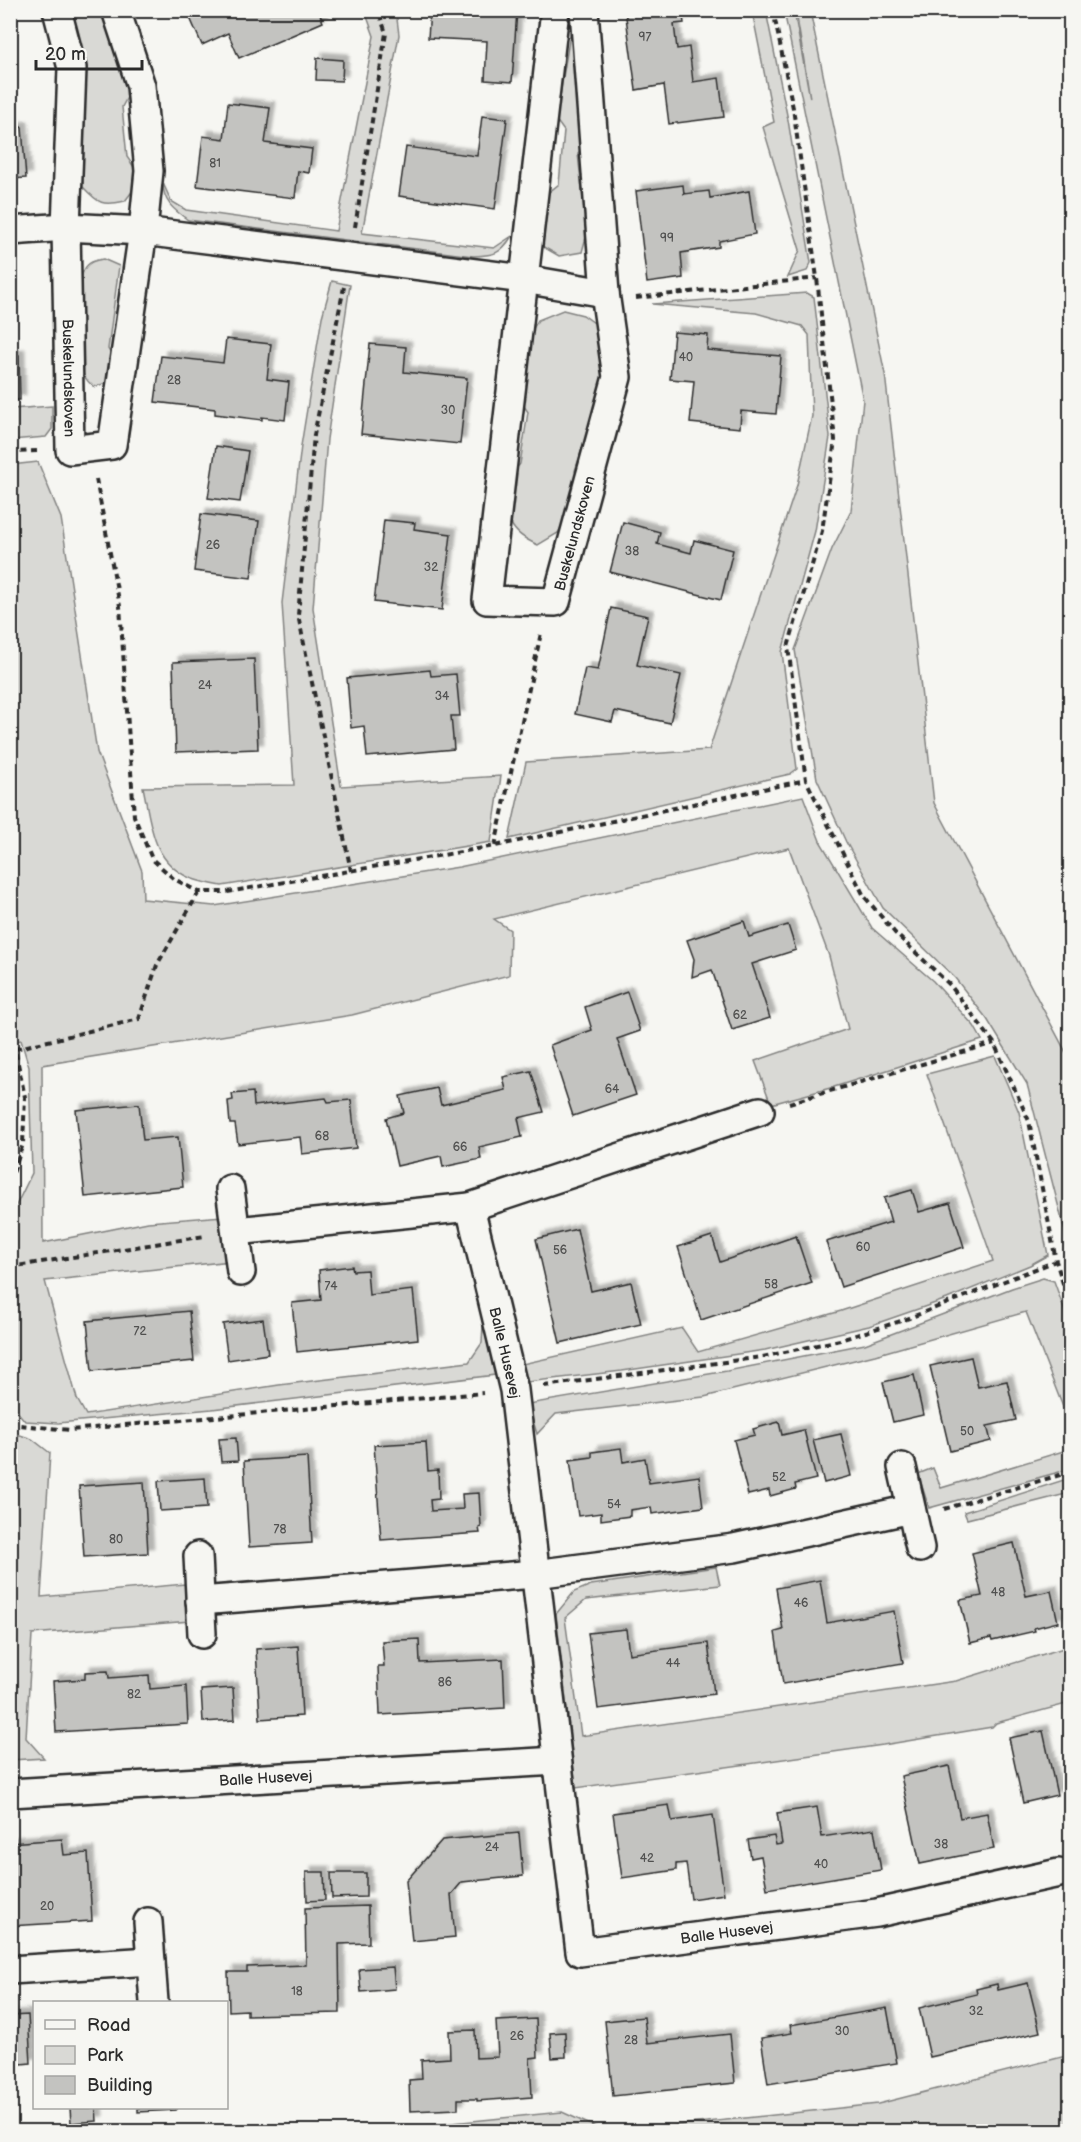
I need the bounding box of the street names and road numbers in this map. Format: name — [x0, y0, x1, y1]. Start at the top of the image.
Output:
street label: Buskelundskoven — [58, 319, 79, 437]
street label: Buskelundskoven — [550, 474, 600, 593]
street label: Balle Husevej — [484, 1305, 524, 1400]
street label: Balle Husevej — [218, 1766, 313, 1791]
street label: Balle Husevej — [679, 1918, 774, 1949]

